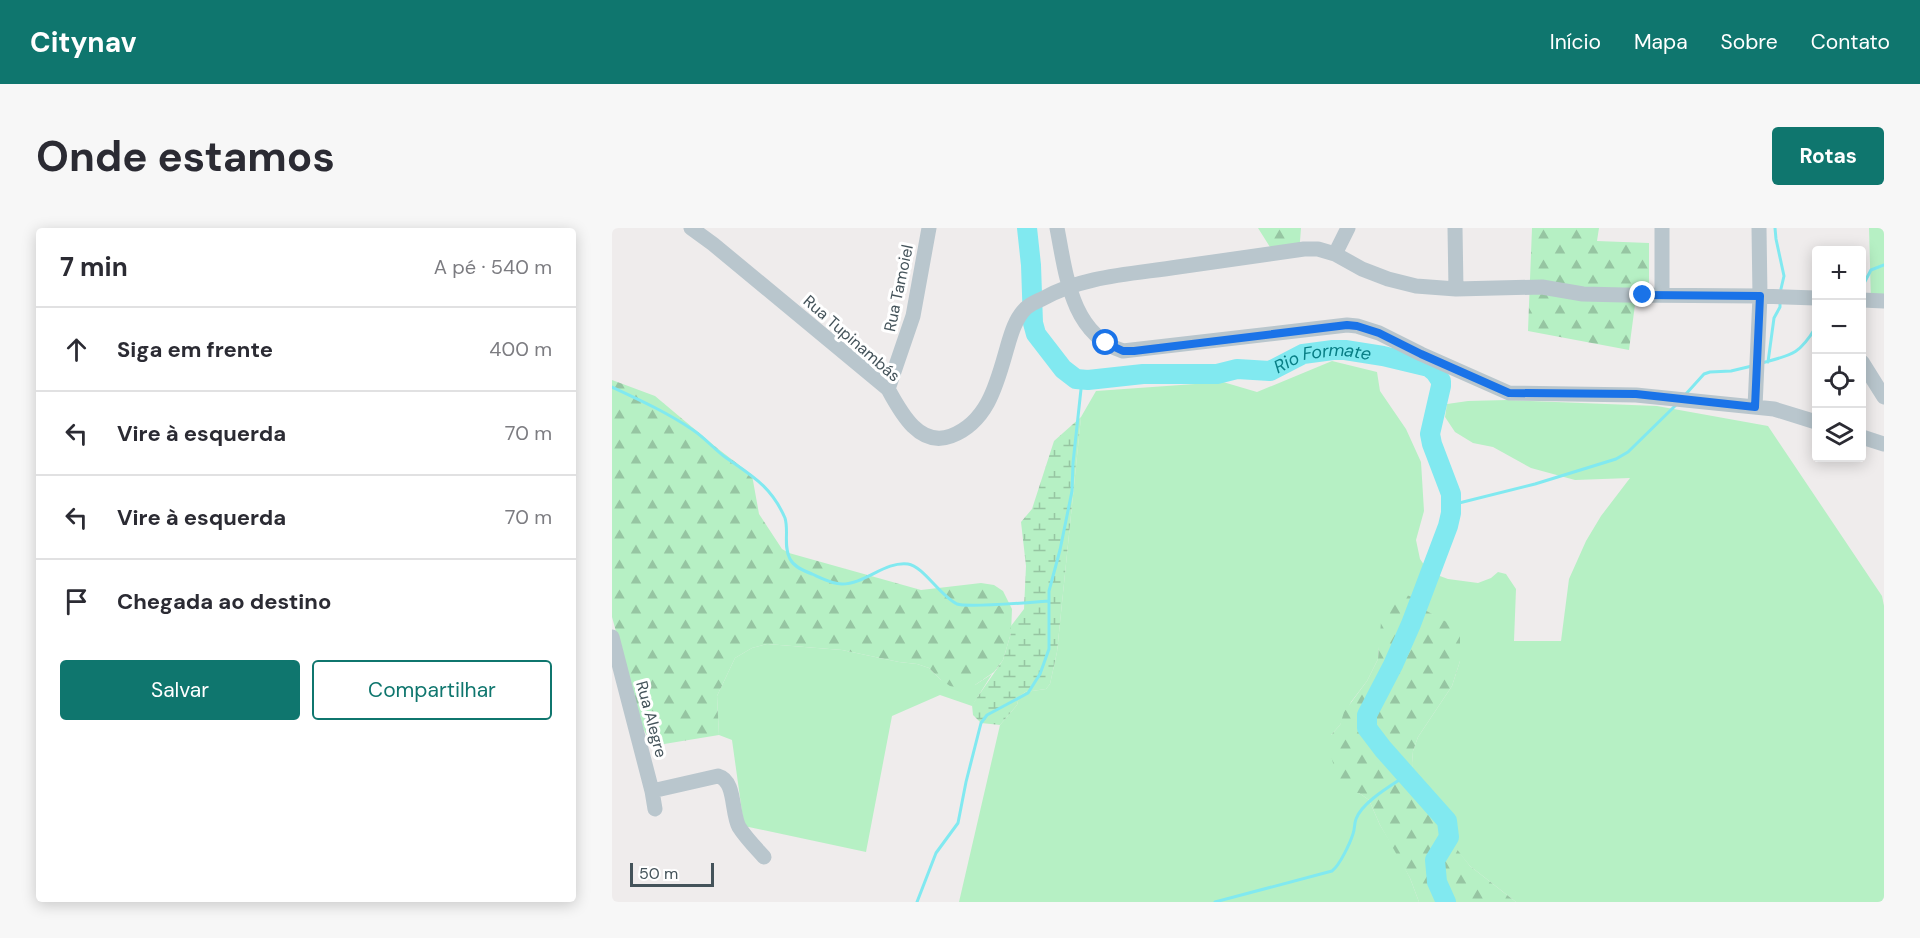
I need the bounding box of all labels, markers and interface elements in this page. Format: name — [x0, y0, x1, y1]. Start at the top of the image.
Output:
text: Citynav — [30, 24, 136, 61]
text: Início — [1550, 28, 1601, 56]
text: Mapa — [1634, 28, 1688, 56]
text: Sobre — [1721, 28, 1778, 56]
text: Contato — [1811, 28, 1890, 56]
button: Rotas — [1772, 127, 1884, 185]
text: Onde estamos — [36, 129, 335, 184]
street label: Rua Tamoiel — [879, 243, 918, 334]
map controls — [1812, 246, 1866, 462]
button: + — [1812, 246, 1866, 300]
text: 7 min — [60, 250, 128, 284]
text: A pé · 540 m — [434, 254, 552, 280]
route end — [1629, 281, 1655, 307]
street label: Rua Tupinambás — [799, 291, 904, 386]
button: − — [1812, 300, 1866, 354]
route start — [1092, 329, 1118, 355]
icon: ahead — [60, 333, 93, 366]
text: Siga em frente — [117, 335, 273, 364]
text: 400 m — [489, 336, 552, 362]
water label: Rio Formate — [1270, 338, 1373, 379]
button: locate — [1812, 354, 1866, 408]
button: layers — [1812, 408, 1866, 462]
icon: left — [60, 417, 93, 450]
text: Vire à esquerda — [117, 419, 286, 448]
text: 70 m — [505, 420, 552, 446]
icon: left — [60, 501, 93, 534]
text: Vire à esquerda — [117, 503, 286, 532]
text: 70 m — [505, 504, 552, 530]
icon: arrive — [60, 585, 93, 618]
text: Chegada ao destino — [117, 587, 331, 616]
button: Salvar — [60, 660, 300, 720]
button: Compartilhar — [312, 660, 552, 720]
street label: Rua Alegre — [631, 678, 672, 760]
scale bar — [630, 860, 714, 888]
text: 50 m — [639, 863, 678, 884]

